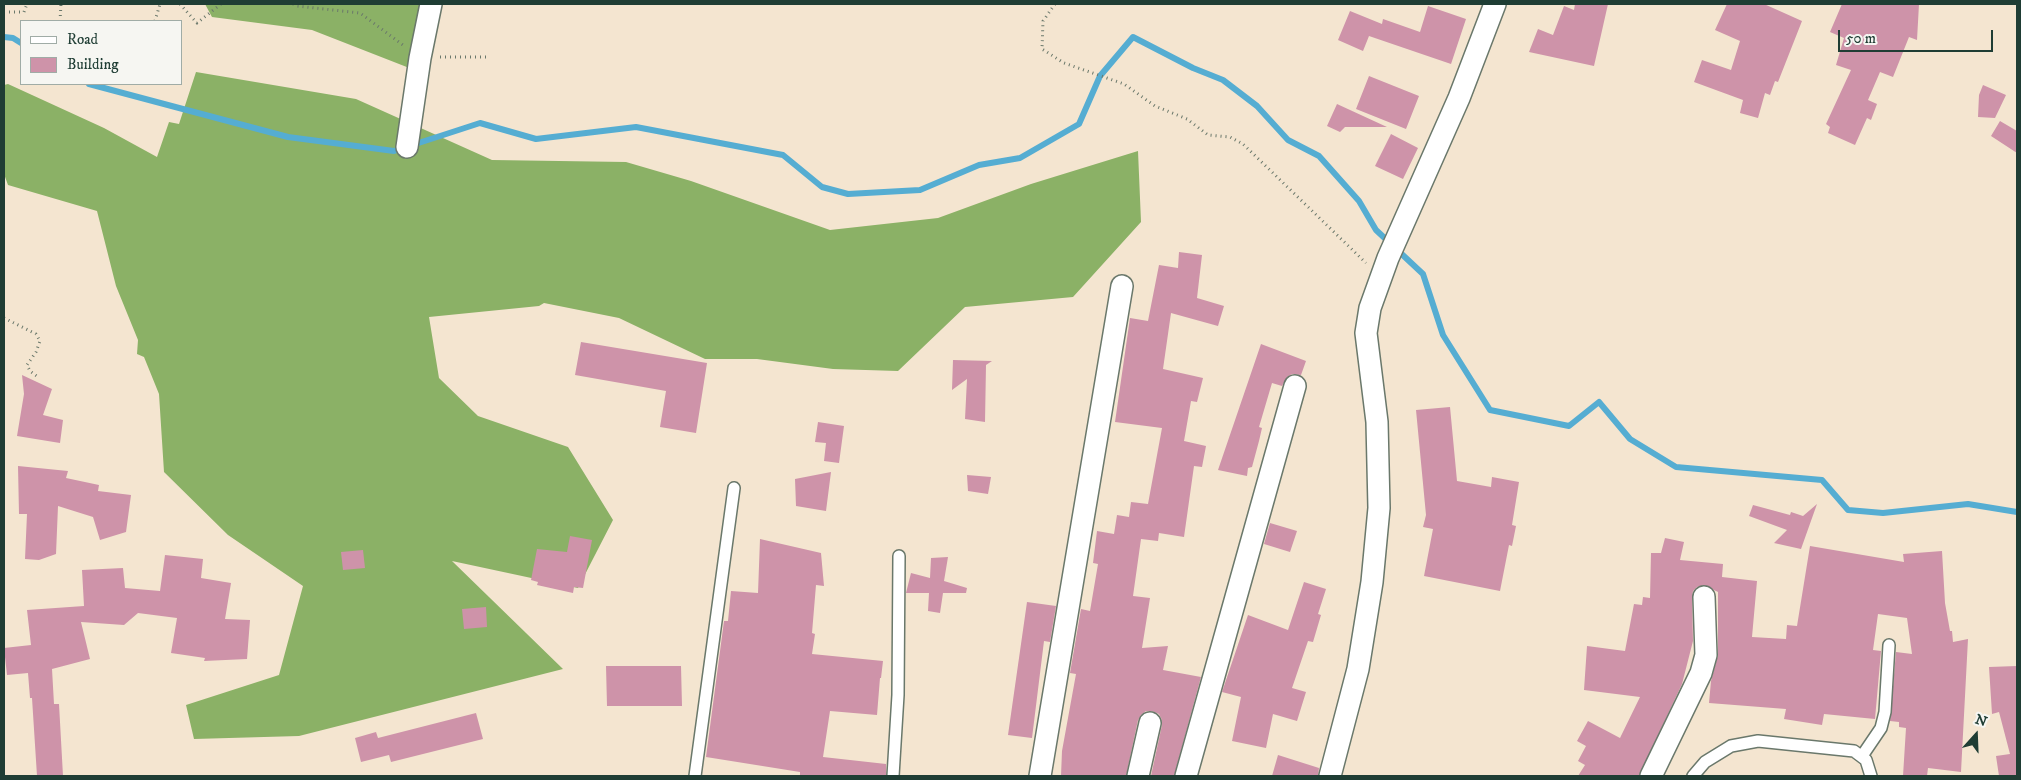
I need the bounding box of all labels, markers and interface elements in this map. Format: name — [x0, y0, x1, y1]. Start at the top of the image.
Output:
legend — [20, 20, 182, 85]
scale bar — [1841, 20, 1996, 52]
text: 50 m — [1846, 29, 1876, 48]
text: Road — [67, 30, 98, 49]
text: Building — [67, 55, 119, 74]
north arrow — [1951, 710, 2001, 760]
text: N — [1973, 710, 1990, 731]

